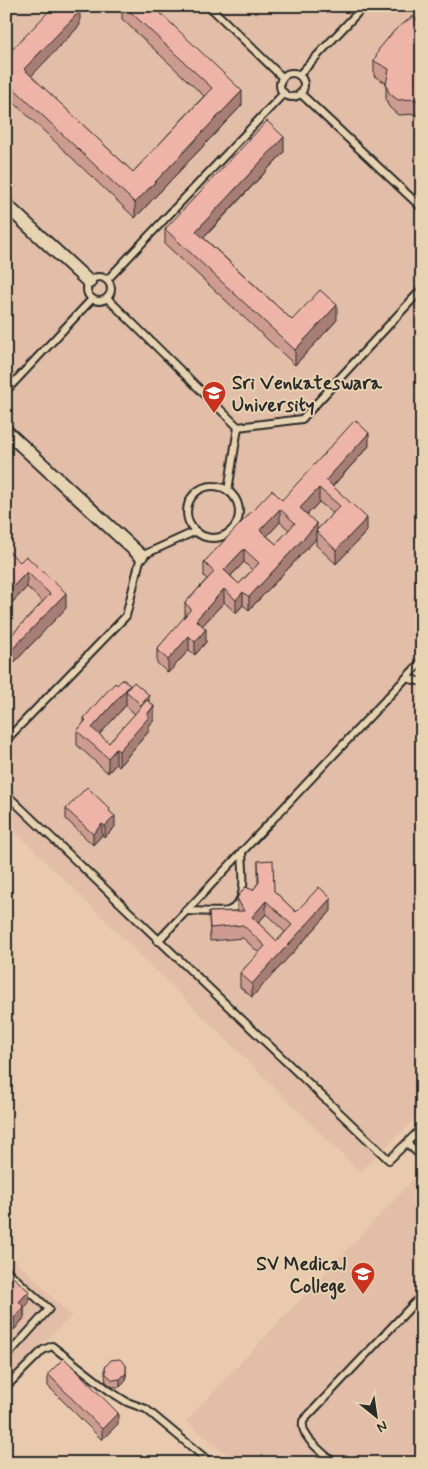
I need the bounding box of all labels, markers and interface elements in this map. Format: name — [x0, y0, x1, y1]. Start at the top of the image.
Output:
place label: Sri Venkateswara University — [232, 371, 382, 418]
school or university icon: Sri Venkateswara University — [201, 380, 227, 414]
place label: SV Medical College — [256, 1252, 346, 1300]
school or university icon: SV Medical College — [350, 1261, 376, 1295]
north arrow — [350, 1392, 400, 1442]
text: N — [373, 1416, 391, 1437]

